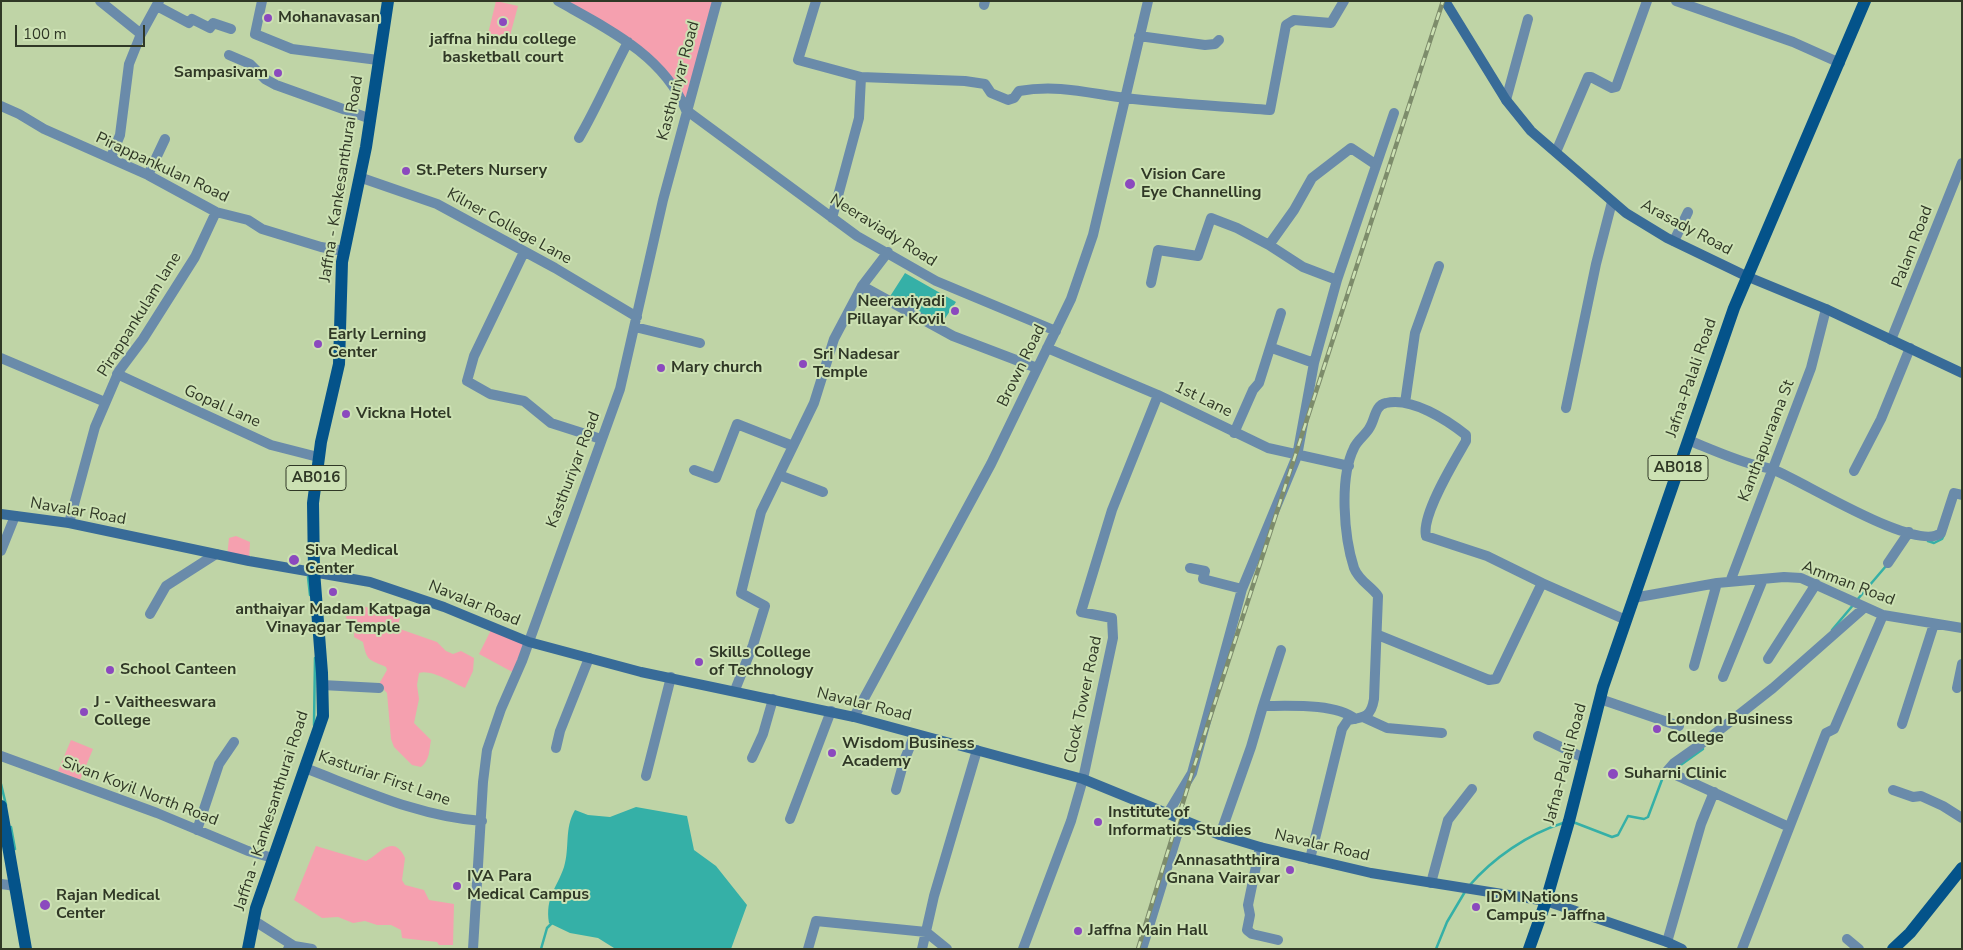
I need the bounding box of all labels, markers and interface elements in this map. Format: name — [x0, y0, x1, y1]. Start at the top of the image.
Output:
place label: Mohanavasan — [278, 8, 380, 28]
marker: Mohanavasan — [262, 12, 274, 24]
scale bar — [18, 15, 148, 47]
marker: jaffna hindu college basketball court — [497, 16, 509, 28]
street label: Kasthuriyar Road — [654, 19, 704, 143]
text: 100 m — [23, 24, 67, 44]
place label: jaffna hindu college basketball court — [430, 30, 576, 68]
place label: Sampasivam — [174, 63, 268, 83]
marker: Sampasivam — [272, 67, 284, 79]
street label: Jaffna - Kankesanthurai Road — [316, 74, 368, 284]
street label: Pirappankulan Road — [92, 129, 232, 207]
place label: St.Peters Nursery — [416, 161, 547, 181]
marker: St.Peters Nursery — [400, 165, 412, 177]
place label: Vision Care Eye Channelling — [1141, 165, 1261, 203]
marker: Vision Care Eye Channelling — [1123, 177, 1137, 191]
street label: Kilner College Lane — [443, 185, 575, 269]
street label: Neeraviady Road — [826, 190, 940, 272]
street label: Arasady Road — [1637, 196, 1735, 260]
street label: Palam Road — [1889, 203, 1937, 291]
street label: Pirappankulam lane — [94, 249, 186, 381]
place label: Neeraviyadi Pillayar Kovil — [847, 292, 945, 330]
marker: Neeraviyadi Pillayar Kovil — [949, 305, 961, 317]
street label: Jafna-Palali Road — [1663, 316, 1721, 440]
street label: Brown Road — [994, 322, 1050, 410]
place label: Early Lerning Center — [328, 325, 426, 363]
marker: Early Lerning Center — [312, 338, 324, 350]
place label: Sri Nadesar Temple — [813, 345, 900, 383]
place label: Mary church — [671, 358, 762, 378]
marker: Sri Nadesar Temple — [797, 358, 809, 370]
marker: Mary church — [655, 362, 667, 374]
street label: Kanthapuraana St — [1735, 377, 1799, 505]
street label: 1st Lane — [1171, 378, 1235, 422]
street label: Gopal Lane — [181, 382, 263, 432]
place label: Vickna Hotel — [356, 404, 451, 424]
marker: Vickna Hotel — [340, 408, 352, 420]
street label: Kasthuriyar Road — [543, 409, 605, 531]
road number: AB018 — [1648, 456, 1708, 480]
road number: AB016 — [286, 466, 346, 490]
street label: Navalar Road — [29, 494, 127, 530]
place label: Siva Medical Center — [305, 541, 398, 579]
marker: Siva Medical Center — [287, 553, 301, 567]
street label: Amman Road — [1799, 557, 1897, 611]
street label: Navalar Road — [425, 577, 523, 631]
marker: anthaiyar Madam Katpaga Vinayagar Temple — [327, 586, 339, 598]
place label: anthaiyar Madam Katpaga Vinayagar Temple — [235, 600, 431, 638]
street label: Clock Tower Road — [1061, 634, 1107, 766]
place label: Skills College of Technology — [709, 643, 813, 681]
marker: Skills College of Technology — [693, 656, 705, 668]
place label: School Canteen — [120, 660, 236, 680]
marker: School Canteen — [104, 664, 116, 676]
street label: Navalar Road — [815, 684, 913, 726]
place label: J - Vaitheeswara College — [94, 693, 216, 731]
street label: Jafna-Palali Road — [1541, 701, 1591, 827]
marker: J - Vaitheeswara College — [78, 706, 90, 718]
street label: Jaffna - Kankesanthurai Road — [231, 709, 313, 913]
place label: London Business College — [1667, 710, 1793, 748]
marker: London Business College — [1651, 723, 1663, 735]
place label: Wisdom Business Academy — [842, 734, 975, 772]
street label: Kasturiar First Lane — [315, 747, 453, 811]
marker: Wisdom Business Academy — [826, 747, 838, 759]
street label: Sivan Koyil North Road — [59, 753, 221, 831]
place label: Suharni Clinic — [1624, 764, 1727, 784]
marker: Suharni Clinic — [1606, 767, 1620, 781]
place label: Institute of Informatics Studies — [1108, 803, 1251, 841]
marker: Institute of Informatics Studies — [1092, 816, 1104, 828]
street label: Navalar Road — [1273, 826, 1371, 866]
place label: Annasaththira Gnana Vairavar — [1166, 851, 1280, 889]
marker: Annasaththira Gnana Vairavar — [1284, 864, 1296, 876]
place label: IVA Para Medical Campus — [467, 867, 589, 905]
marker: IVA Para Medical Campus — [451, 880, 463, 892]
place label: Rajan Medical Center — [56, 886, 160, 924]
place label: IDM Nations Campus - Jaffna — [1486, 888, 1605, 926]
marker: Rajan Medical Center — [38, 898, 52, 912]
marker: IDM Nations Campus - Jaffna — [1470, 901, 1482, 913]
place label: Jaffna Main Hall — [1088, 921, 1208, 941]
marker: Jaffna Main Hall — [1072, 925, 1084, 937]

